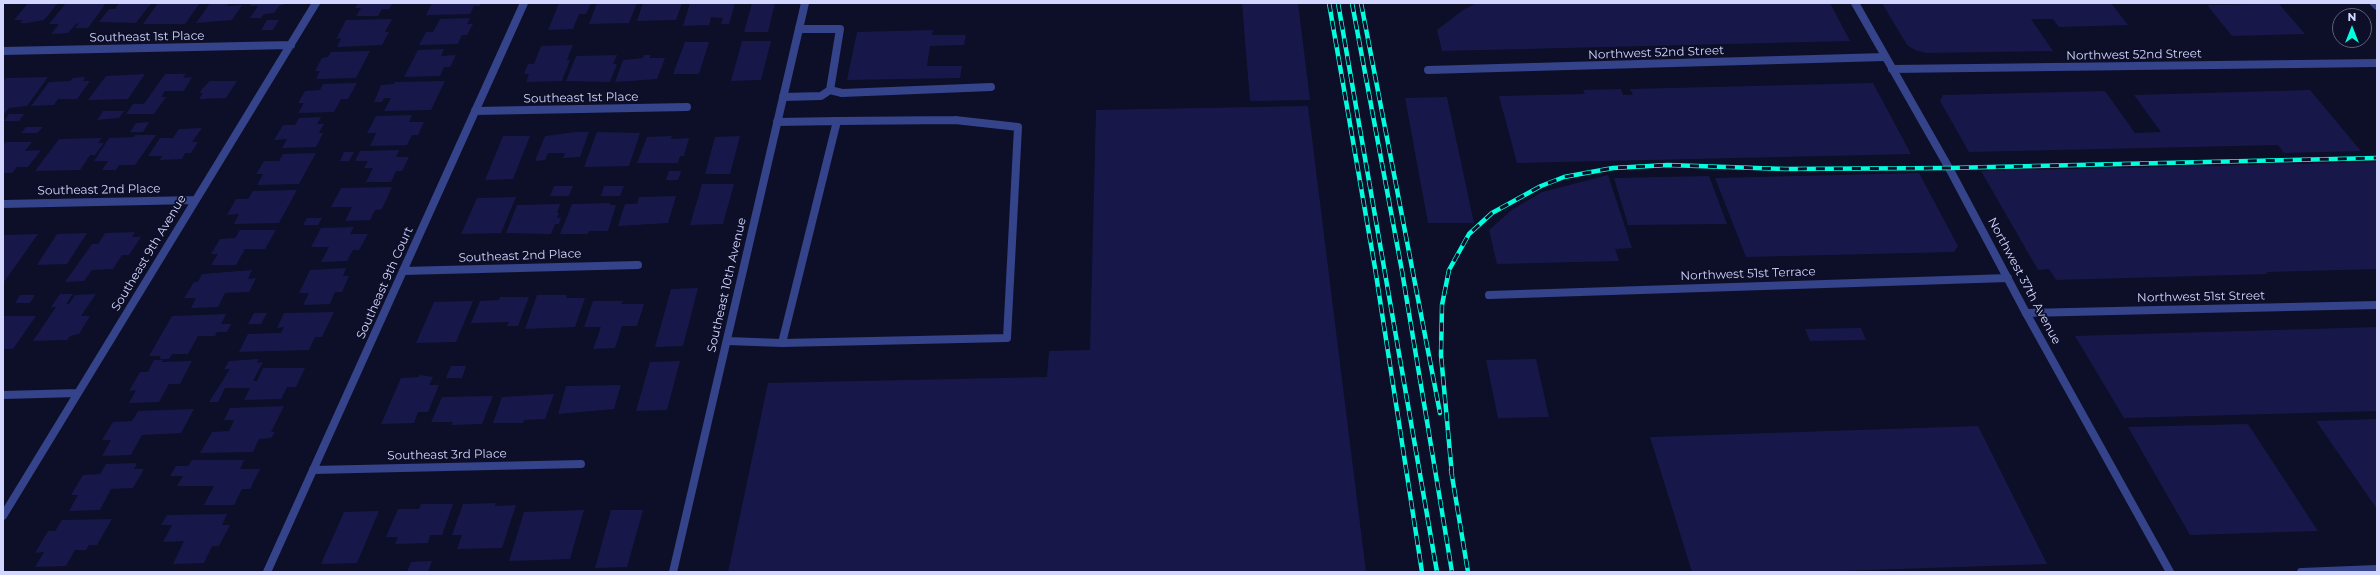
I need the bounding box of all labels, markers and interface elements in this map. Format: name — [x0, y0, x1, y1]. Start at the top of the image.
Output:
north arrow — [2332, 8, 2372, 48]
text: N — [2348, 10, 2356, 24]
street label: Southeast 1st Place — [89, 29, 205, 45]
street label: Northwest 52nd Street — [1588, 43, 1724, 63]
street label: Northwest 52nd Street — [2066, 47, 2202, 63]
street label: Southeast 1st Place — [523, 90, 639, 106]
street label: Southeast 2nd Place — [37, 182, 161, 198]
street label: Southeast 9th Avenue — [109, 192, 189, 314]
street label: Northwest 37th Avenue — [1984, 215, 2064, 347]
street label: Southeast 10th Avenue — [704, 216, 750, 354]
street label: Southeast 9th Court — [354, 225, 416, 341]
street label: Southeast 2nd Place — [458, 247, 582, 265]
street label: Northwest 51st Terrace — [1680, 264, 1816, 284]
street label: Northwest 51st Street — [2137, 289, 2265, 305]
street label: Southeast 3rd Place — [387, 447, 507, 463]

